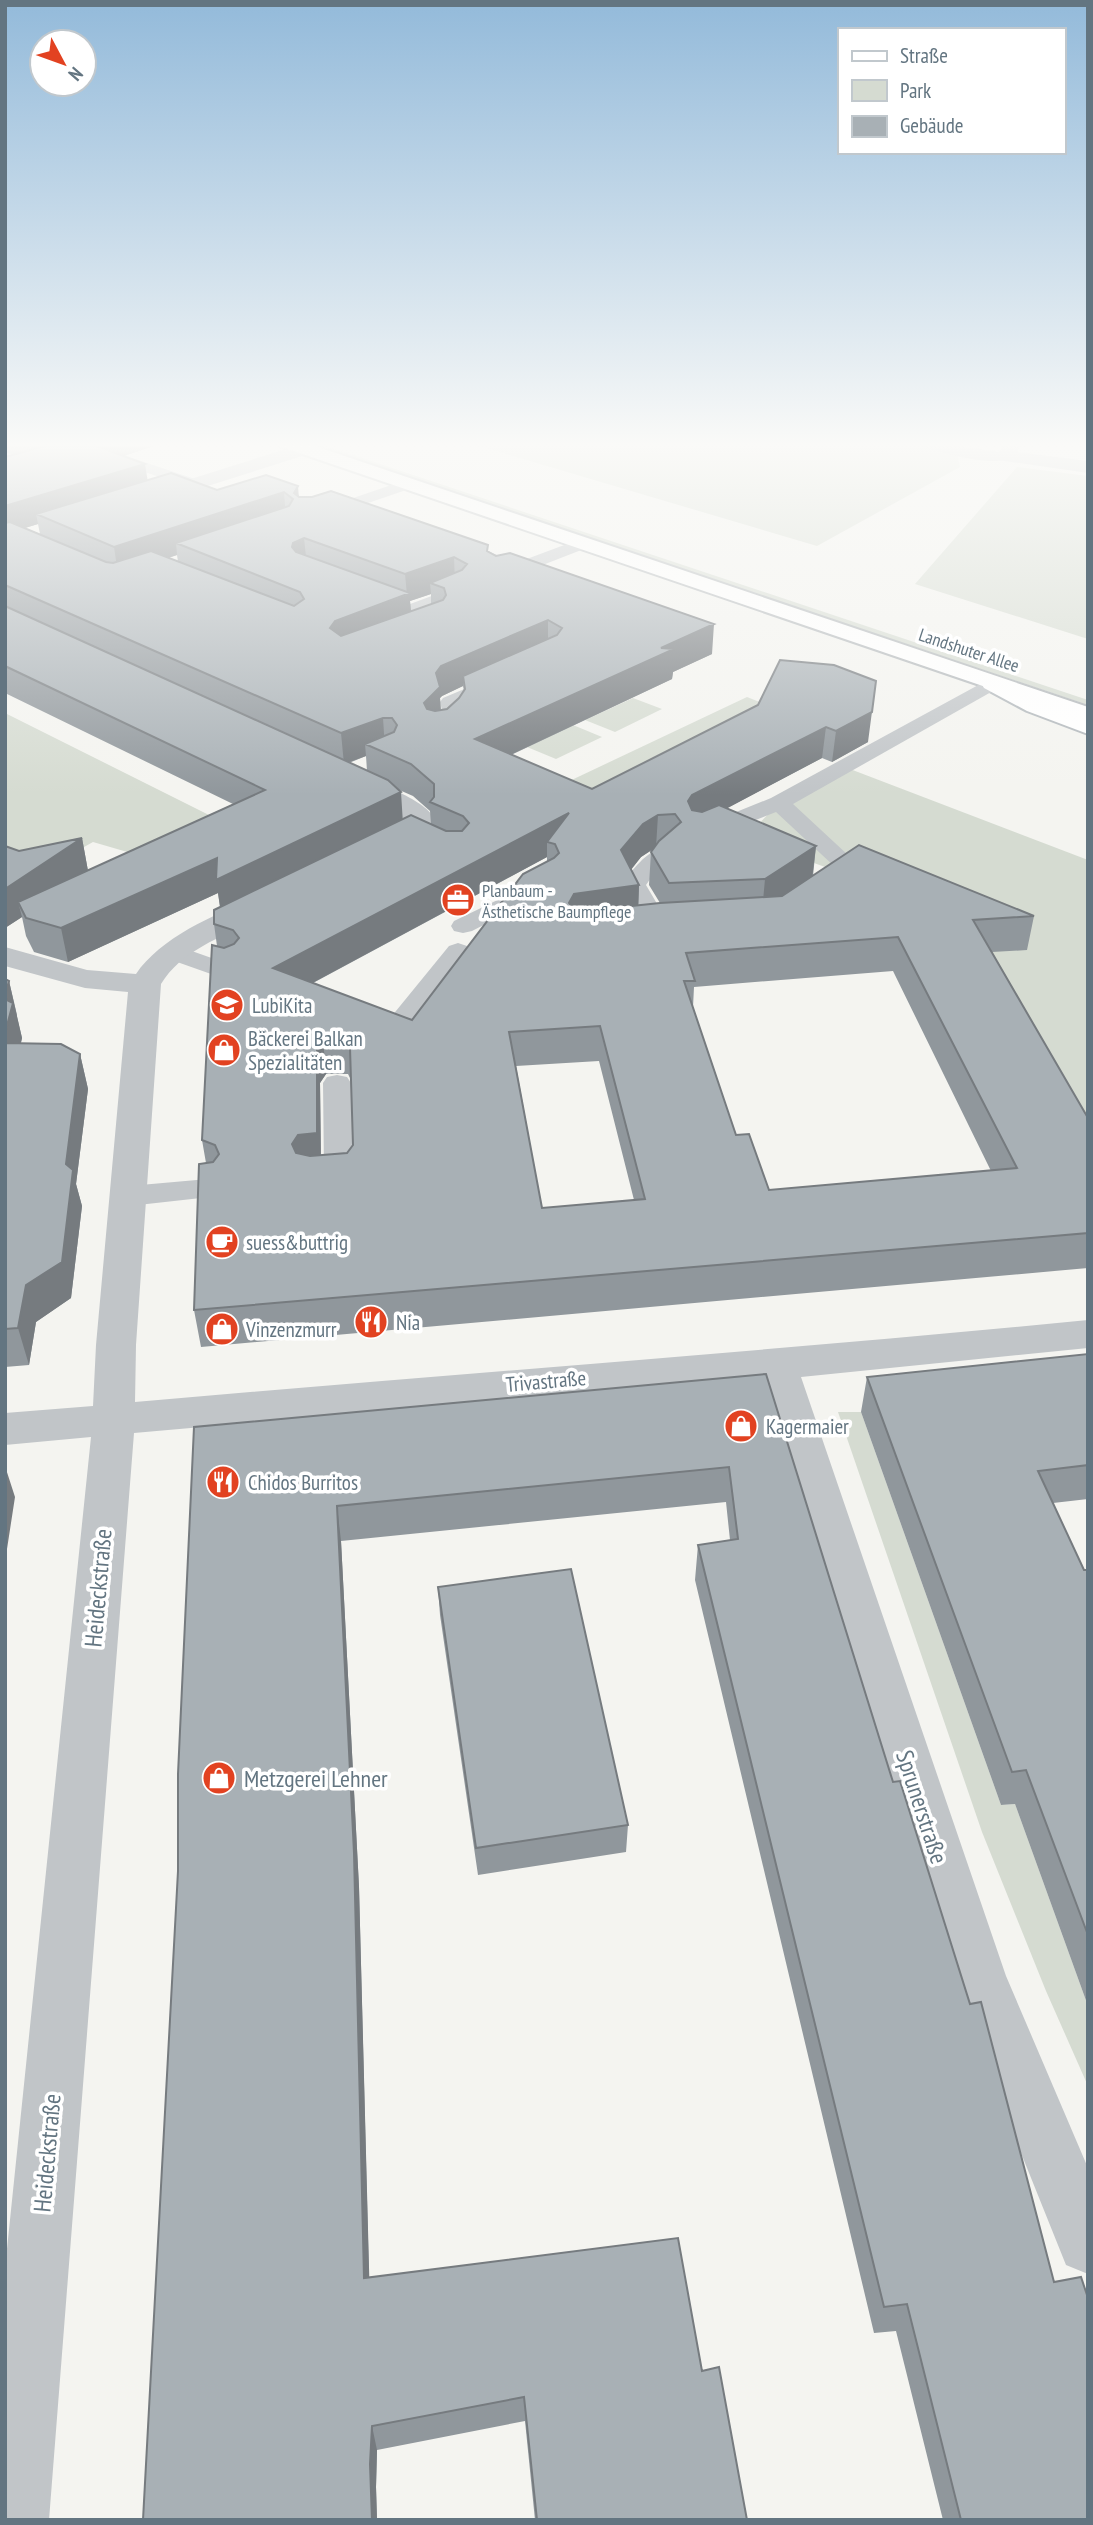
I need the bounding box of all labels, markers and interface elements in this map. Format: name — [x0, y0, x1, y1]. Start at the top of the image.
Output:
north arrow — [28, 28, 98, 98]
legend — [838, 28, 1065, 154]
text: Straße — [900, 42, 948, 69]
text: N — [63, 62, 88, 86]
text: Park — [900, 77, 931, 104]
text: Gebäude — [900, 112, 963, 139]
street label: Landshuter Allee — [916, 623, 1022, 677]
place label: Planbaum - Ästhetische Baumpflege — [482, 879, 631, 923]
office icon: Planbaum - Ästhetische Baumpflege — [439, 881, 477, 919]
school or university icon: LubiKita — [208, 986, 246, 1024]
place label: LubiKita — [252, 992, 312, 1019]
place label: Bäckerei Balkan Spezialitäten — [248, 1025, 363, 1076]
shop icon: Bäckerei Balkan Spezialitäten — [205, 1031, 243, 1069]
cafe icon: suess&buttrig — [203, 1223, 241, 1261]
place label: suess&buttrig — [246, 1229, 348, 1256]
restaurant icon: Nia — [352, 1303, 390, 1341]
place label: Nia — [396, 1309, 420, 1336]
shop icon: Vinzenzmurr — [203, 1310, 241, 1348]
place label: Vinzenzmurr — [245, 1316, 337, 1343]
street label: Trivastraße — [505, 1364, 587, 1398]
shop icon: Kagermaier — [722, 1407, 760, 1445]
place label: Kagermaier — [766, 1413, 849, 1440]
restaurant icon: Chidos Burritos — [204, 1463, 242, 1501]
place label: Chidos Burritos — [248, 1469, 358, 1496]
street label: Heideckstraße — [77, 1528, 119, 1648]
street label: Sprunerstraße — [889, 1746, 955, 1868]
shop icon: Metzgerei Lehner — [200, 1759, 238, 1797]
place label: Metzgerei Lehner — [244, 1763, 388, 1794]
street label: Heideckstraße — [26, 2093, 68, 2213]

